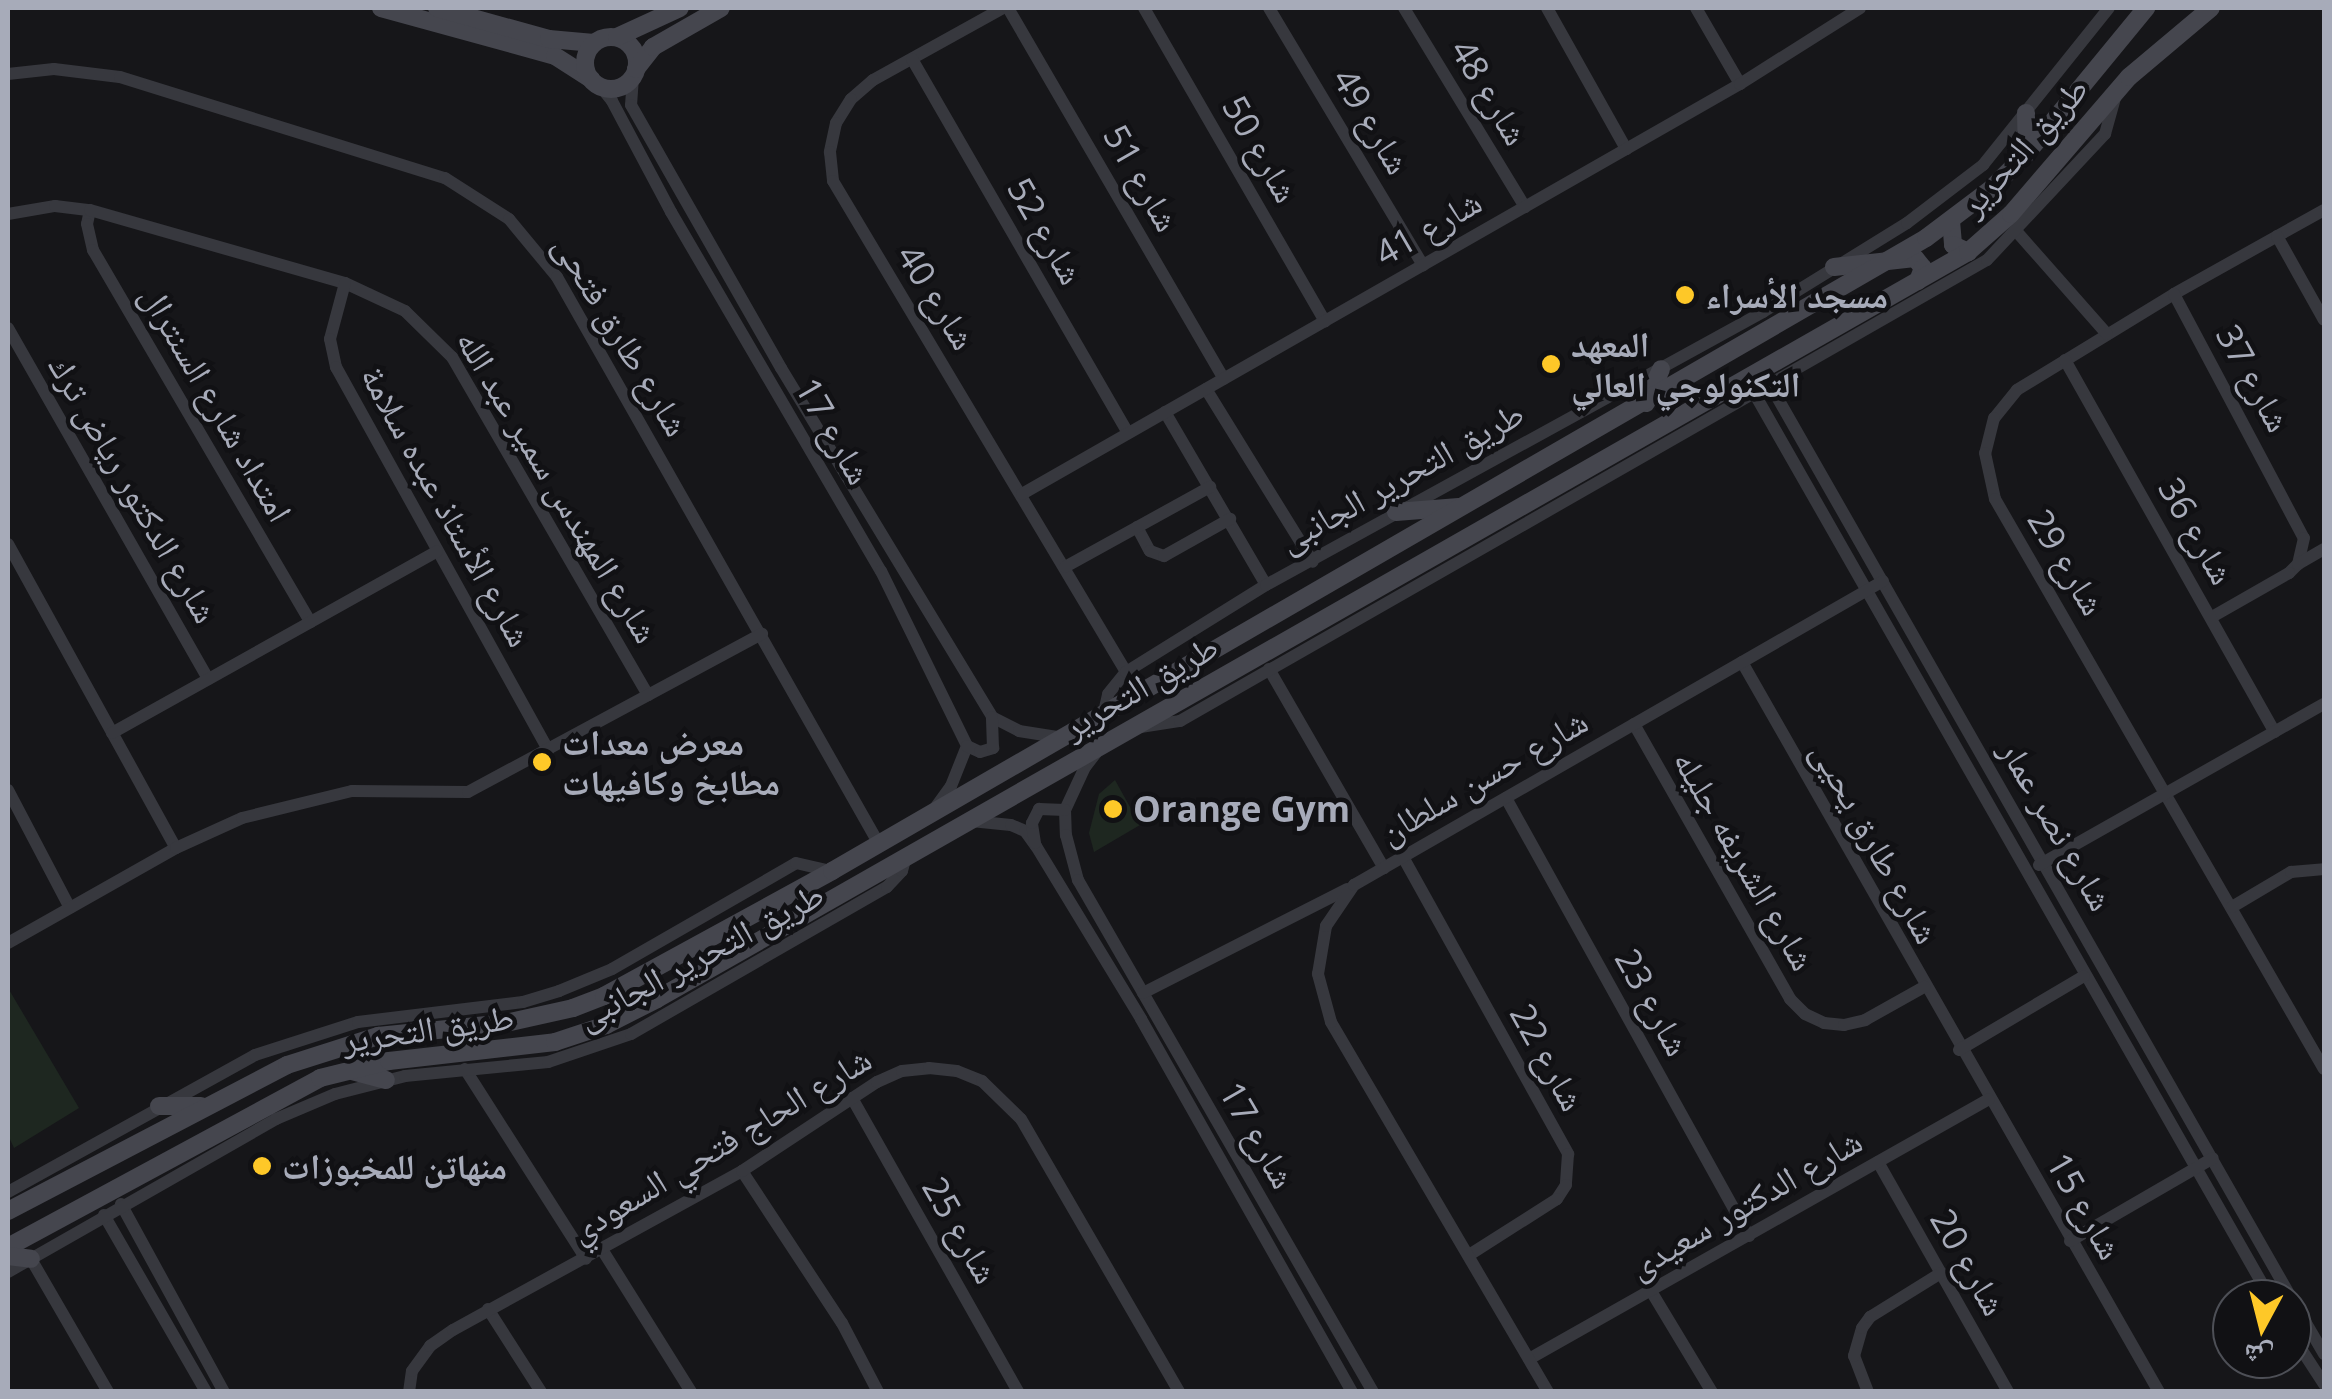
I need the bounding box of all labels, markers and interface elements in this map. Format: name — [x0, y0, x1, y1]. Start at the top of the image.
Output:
street label: شارع 48 — [1442, 32, 1538, 152]
street label: شارع 49 — [1324, 61, 1420, 181]
street label: طريق التحرير — [1950, 68, 2096, 224]
street label: شارع 50 — [1214, 88, 1308, 210]
street label: شارع 51 — [1095, 117, 1189, 239]
street label: شارع 52 — [999, 170, 1093, 292]
street label: شارع 41 — [1367, 180, 1489, 274]
street label: شارع طارق فتحى — [545, 227, 699, 443]
street label: شارع 40 — [889, 237, 985, 357]
place label: مسجد الأسراء — [1705, 274, 1888, 316]
street label: امتداد شارع السنترال — [132, 277, 302, 529]
marker: مسجد الأسراء — [1674, 284, 1696, 306]
street label: شارع 37 — [2208, 317, 2300, 439]
street label: شارع المهندس سمير عبد الله — [448, 322, 668, 650]
place label: المعهد التكنولوجي العالي — [1571, 323, 1800, 405]
street label: شارع الدكتور رياض ترك — [40, 348, 228, 630]
marker: المعهد التكنولوجي العالي — [1540, 353, 1562, 375]
street label: شارع الأستاذ عبده سلامة — [352, 358, 542, 654]
street label: شارع 17 — [787, 370, 881, 492]
street label: طريق التحرير الجانبى — [1271, 391, 1531, 561]
street label: شارع 36 — [2150, 470, 2244, 592]
street label: شارع 29 — [2019, 502, 2115, 622]
street label: طريق التحرير — [1055, 625, 1225, 747]
street label: شارع حسن سلطان — [1371, 699, 1595, 853]
place label: معرض معدات مطابخ وكافيهات — [562, 721, 780, 803]
street label: شارع نصر عمار — [1991, 732, 2123, 918]
street label: شارع طارق يحيى — [1803, 734, 1949, 950]
street label: شارع الشريفه جليله — [1665, 743, 1825, 977]
marker: معرض معدات مطابخ وكافيهات — [531, 751, 553, 773]
place label: Orange Gym — [1133, 788, 1350, 830]
marker: Orange Gym — [1102, 798, 1124, 820]
street label: طريق التحرير الجانبى — [569, 872, 831, 1038]
street label: شارع 23 — [1607, 941, 1699, 1063]
street label: طريق التحرير — [340, 995, 516, 1061]
street label: شارع 22 — [1502, 996, 1594, 1118]
street label: شارع الحاج فتحي السعودي — [562, 1037, 878, 1251]
street label: شارع 17 — [1211, 1074, 1305, 1196]
street label: شارع الدكتور سعيدى — [1621, 1119, 1869, 1287]
place label: منهاتن للمخبوزات — [282, 1145, 507, 1187]
street label: شارع 15 — [2038, 1145, 2132, 1267]
marker: منهاتن للمخبوزات — [251, 1155, 273, 1177]
street label: شارع 25 — [914, 1169, 1008, 1291]
street label: شارع 20 — [1922, 1201, 2016, 1323]
north arrow — [2212, 1279, 2312, 1379]
text: ش — [2242, 1336, 2276, 1377]

